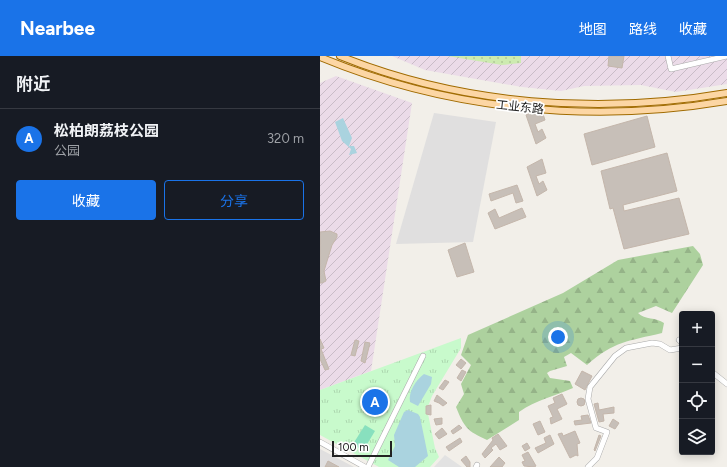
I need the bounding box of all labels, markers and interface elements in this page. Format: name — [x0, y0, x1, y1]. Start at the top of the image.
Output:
text: Nearbee — [20, 17, 95, 40]
text: 地图 — [579, 21, 607, 38]
text: 路线 — [629, 21, 657, 38]
text: 收藏 — [679, 21, 707, 38]
text: 附近 — [16, 74, 50, 94]
street label: 工业东路 — [495, 98, 545, 116]
text: 松柏朗荔枝公园 — [54, 122, 159, 140]
text: A — [24, 131, 34, 146]
text: 320 m — [267, 131, 304, 146]
text: 公园 — [54, 143, 80, 158]
button: 收藏 — [16, 180, 156, 220]
button: 分享 — [164, 180, 304, 220]
map controls — [679, 311, 715, 455]
button: + — [679, 311, 715, 347]
your location — [548, 327, 568, 347]
button: − — [679, 347, 715, 383]
button: locate — [679, 383, 715, 419]
pin: A — [362, 387, 388, 417]
button: layers — [679, 419, 715, 455]
scale bar — [332, 439, 392, 458]
text: 100 m — [338, 441, 369, 454]

